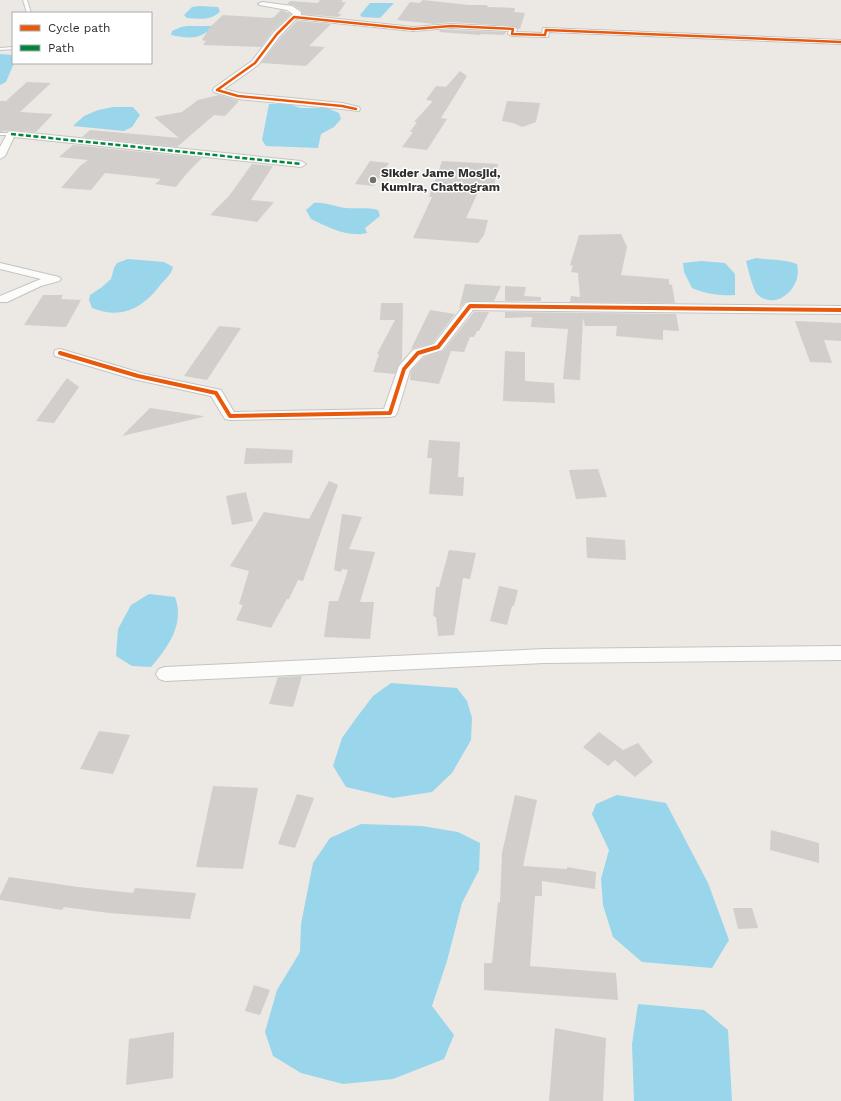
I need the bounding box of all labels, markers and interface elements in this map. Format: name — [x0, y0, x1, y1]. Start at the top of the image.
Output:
legend — [12, 12, 152, 64]
text: Cycle path — [48, 21, 110, 35]
text: Path — [48, 41, 74, 55]
place label: Sikder Jame Mosjid, Kumira, Chattogram — [381, 166, 500, 194]
marker: Sikder Jame Mosjid, Kumira, Chattogram — [368, 175, 378, 185]

